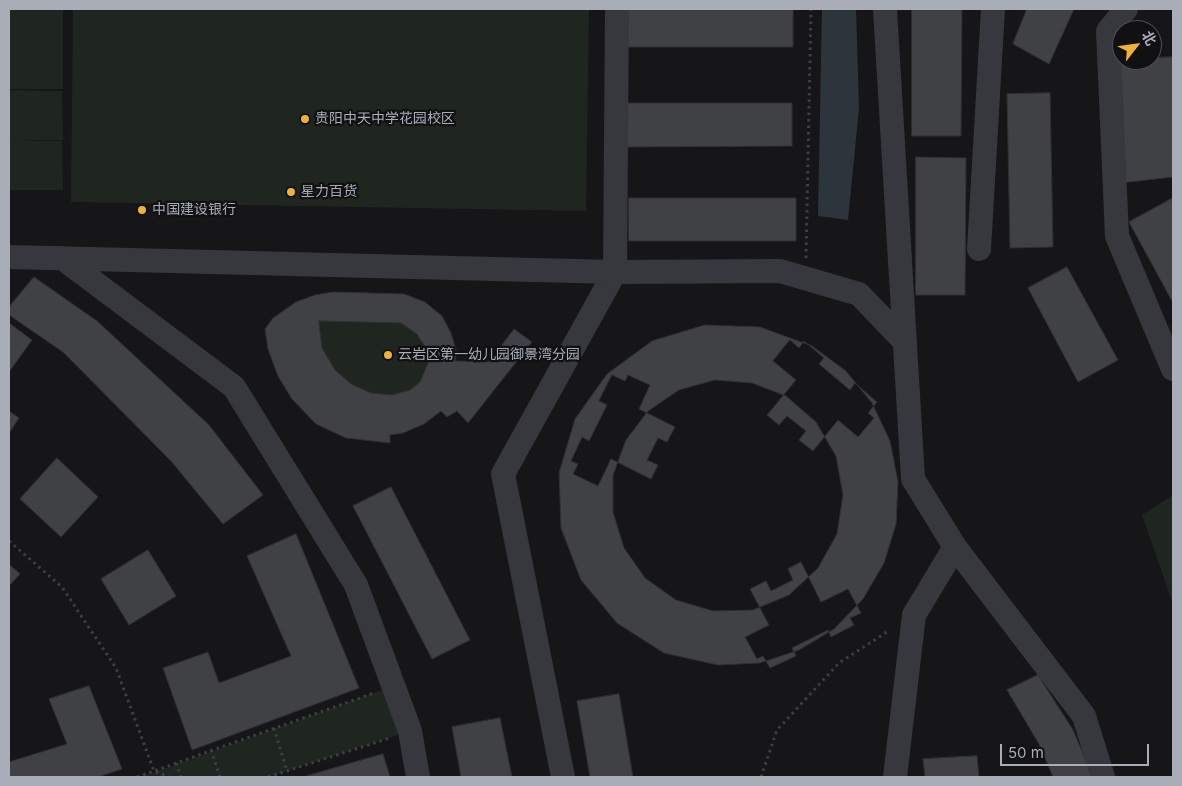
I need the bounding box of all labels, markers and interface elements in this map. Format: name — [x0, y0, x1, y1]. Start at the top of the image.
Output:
north arrow — [1112, 20, 1162, 70]
text: 北 — [1139, 27, 1160, 48]
place label: 贵阳中天中学花园校区 — [315, 111, 455, 127]
marker: 贵阳中天中学花园校区 — [299, 113, 311, 125]
place label: 星力百货 — [301, 184, 357, 200]
marker: 星力百货 — [285, 186, 297, 198]
place label: 中国建设银行 — [152, 202, 236, 218]
marker: 中国建设银行 — [136, 204, 148, 216]
place label: 云岩区第一幼儿园御景湾分园 — [398, 347, 580, 363]
marker: 云岩区第一幼儿园御景湾分园 — [382, 349, 394, 361]
scale bar — [1002, 734, 1151, 766]
text: 50 m — [1008, 743, 1044, 762]

